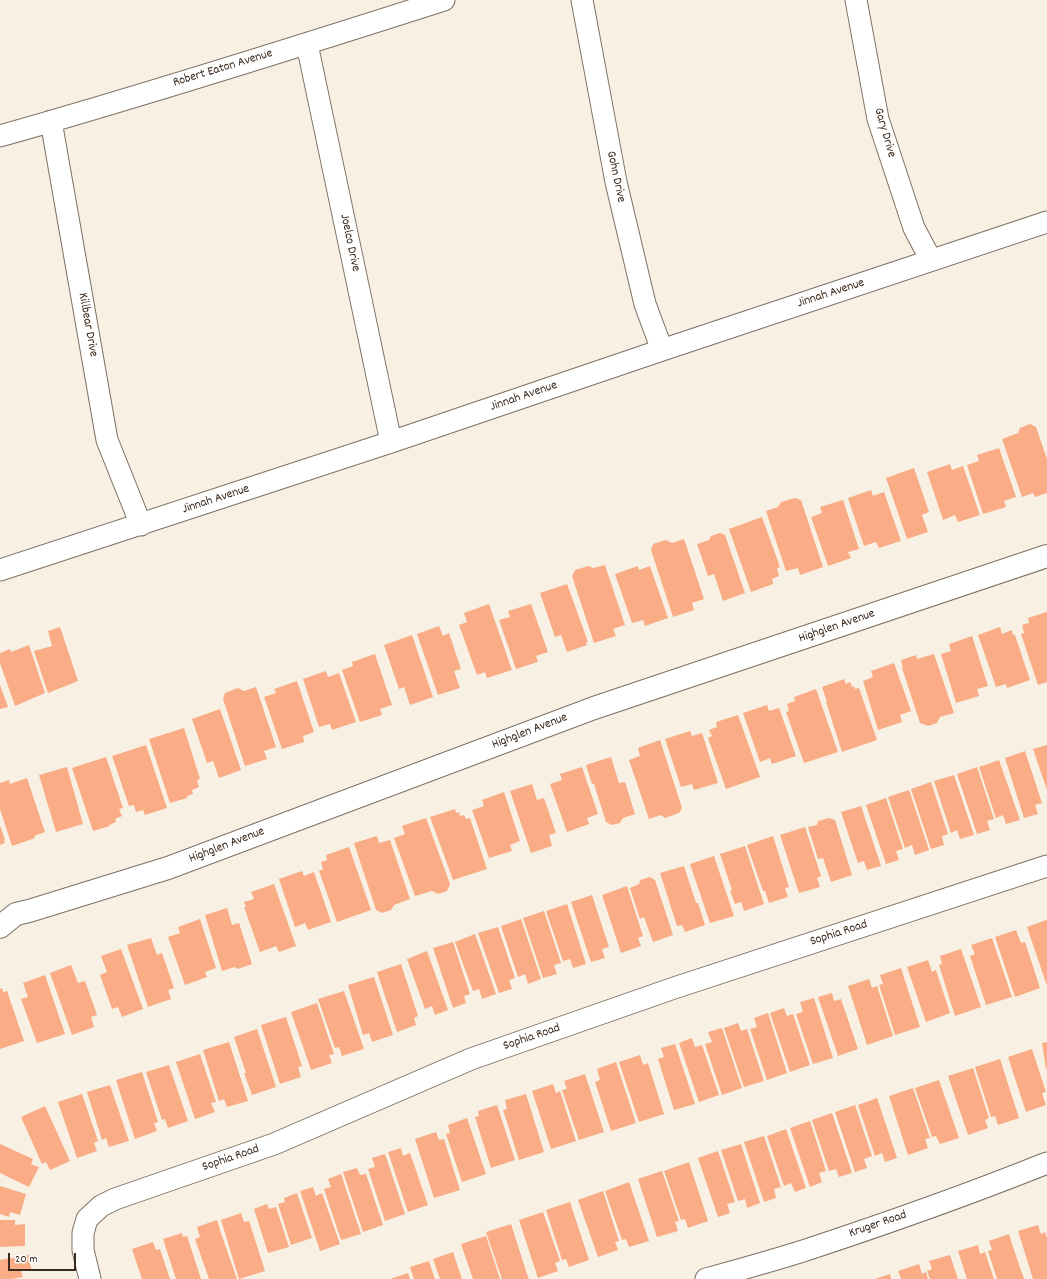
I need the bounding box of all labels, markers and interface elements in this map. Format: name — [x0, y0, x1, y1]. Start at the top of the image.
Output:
street label: Robert Eaton Avenue — [171, 46, 275, 92]
street label: Gary Drive — [870, 106, 898, 160]
street label: Gohn Drive — [602, 150, 628, 204]
street label: Joelco Drive — [335, 213, 363, 273]
street label: Jinnah Avenue — [795, 276, 867, 312]
street label: Killbear Drive — [74, 292, 100, 358]
street label: Jinnah Avenue — [489, 378, 559, 416]
street label: Jinnah Avenue — [180, 482, 252, 518]
street label: Highglen Avenue — [797, 607, 877, 647]
street label: Highglen Avenue — [490, 710, 570, 754]
street label: Highglen Avenue — [187, 824, 267, 868]
street label: Sophia Road — [808, 917, 870, 951]
street label: Sophia Road — [501, 1021, 563, 1055]
street label: Sophia Road — [200, 1142, 262, 1176]
street label: Kruger Road — [847, 1208, 909, 1242]
scale bar — [10, 1245, 78, 1271]
text: 20 m — [15, 1251, 38, 1268]

